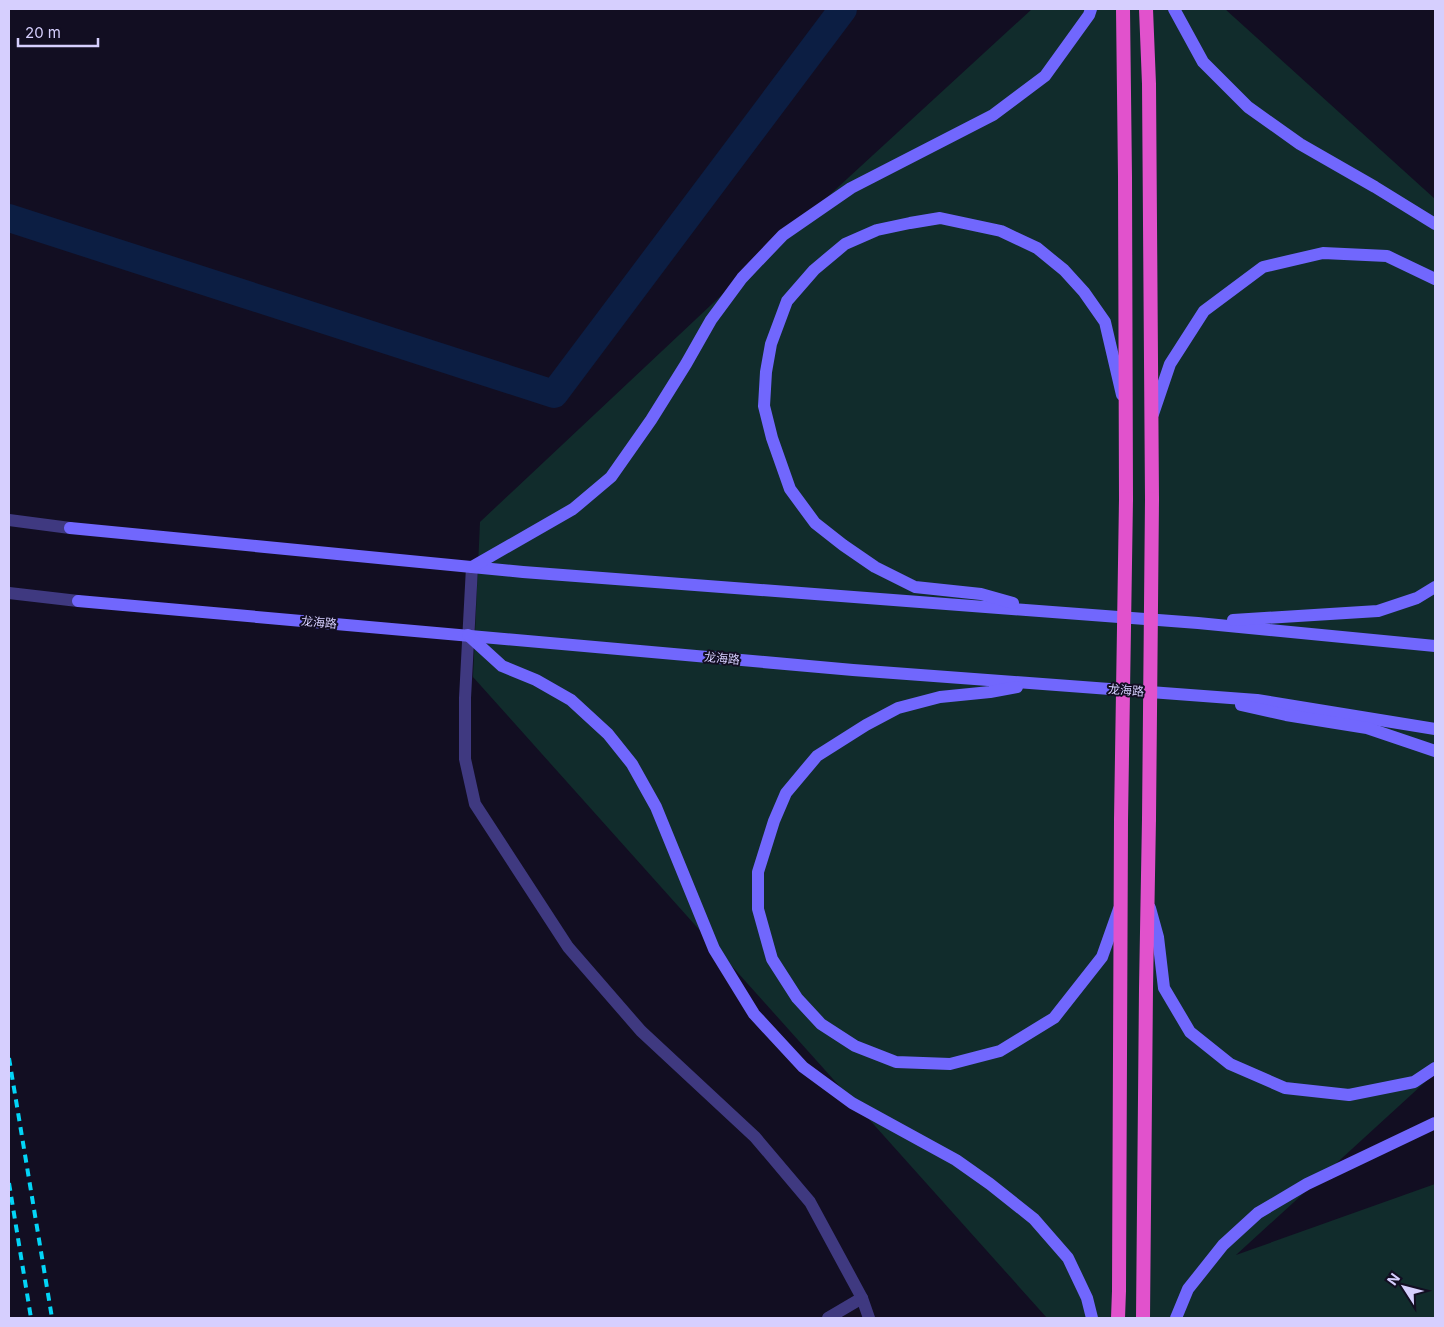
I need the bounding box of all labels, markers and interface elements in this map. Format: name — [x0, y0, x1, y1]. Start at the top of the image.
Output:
scale bar — [18, 15, 98, 47]
text: 20 m — [25, 23, 61, 42]
street label: 龙海路 — [300, 613, 338, 631]
street label: 龙海路 — [703, 649, 741, 667]
street label: 龙海路 — [1108, 681, 1144, 699]
north arrow — [1379, 1262, 1429, 1312]
text: N — [1383, 1270, 1403, 1288]

